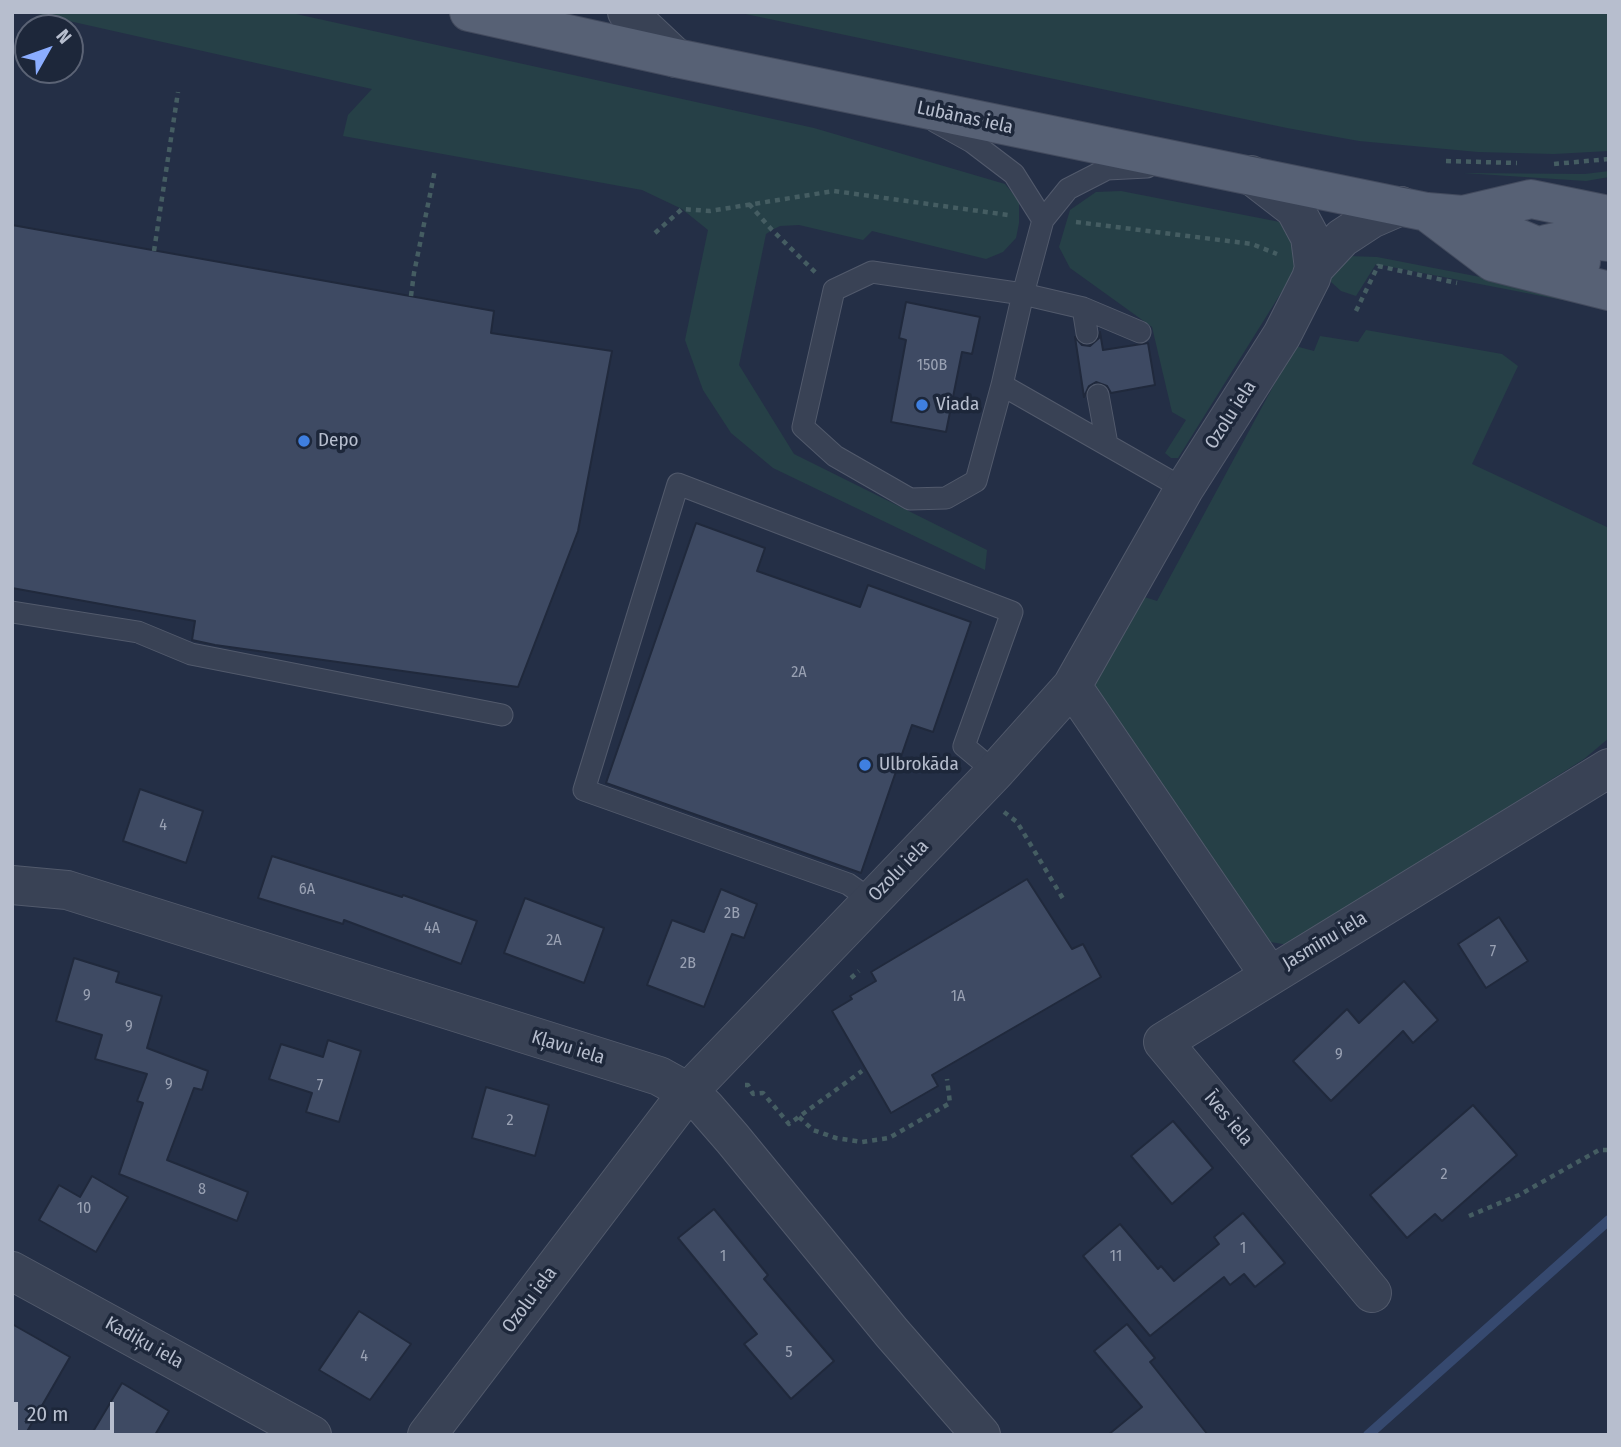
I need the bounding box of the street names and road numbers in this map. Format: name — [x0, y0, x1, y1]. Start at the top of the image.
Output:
street label: Lubānas iela — [915, 97, 1015, 139]
street label: Ozolu iela — [1200, 377, 1262, 453]
street label: Ozolu iela — [864, 835, 934, 907]
street label: Jasmīnu iela — [1279, 907, 1371, 975]
street label: Kļavu iela — [529, 1026, 607, 1070]
street label: Īves iela — [1199, 1087, 1257, 1151]
street label: Ozolu iela — [498, 1262, 562, 1338]
street label: Kadiķu iela — [101, 1312, 187, 1374]

